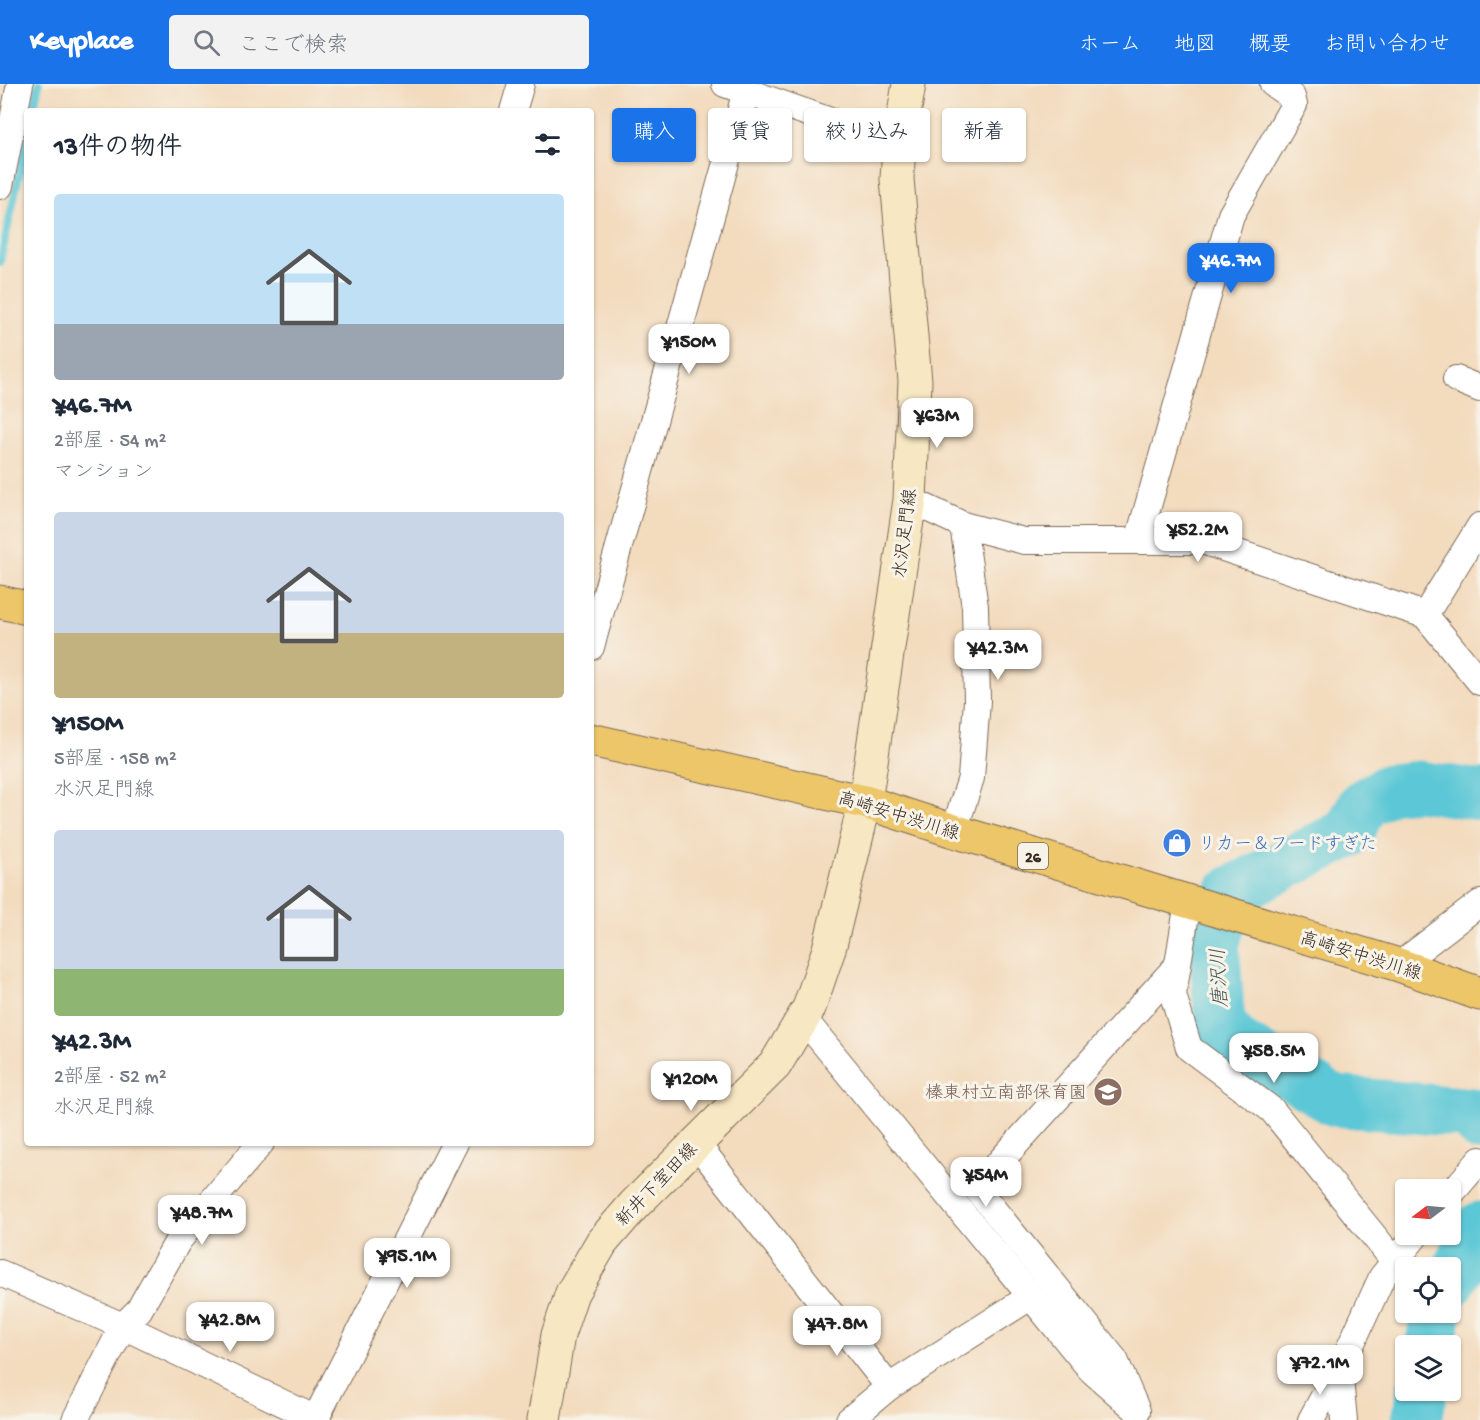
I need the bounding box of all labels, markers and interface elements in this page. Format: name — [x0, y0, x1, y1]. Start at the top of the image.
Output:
search box — [169, 15, 589, 69]
text: Keyplace — [30, 26, 133, 59]
icon: search — [190, 26, 223, 59]
text: ここで検索 — [238, 34, 348, 60]
text: ホーム — [1079, 34, 1141, 59]
text: 地図 — [1174, 34, 1216, 59]
text: 概要 — [1249, 34, 1291, 59]
text: お問い合わせ — [1324, 34, 1450, 59]
chip: 購入 — [612, 108, 696, 162]
chip: 賃貸 — [708, 108, 792, 162]
chip: 絞り込み — [804, 108, 930, 162]
chip: 新着 — [942, 108, 1026, 162]
icon: filters — [531, 128, 564, 161]
text: 13件の物件 — [54, 134, 182, 165]
icon: home — [255, 233, 363, 341]
pin: ¥46.7M — [1182, 243, 1280, 294]
text: ¥46.7M — [1201, 251, 1261, 274]
pin: ¥150M — [647, 324, 731, 375]
text: ¥150M — [662, 332, 716, 355]
text: ¥46.7M — [54, 392, 131, 423]
pin: ¥63M — [901, 398, 973, 449]
text: ¥63M — [915, 406, 959, 429]
text: 2部屋 · 54 m² — [54, 431, 166, 454]
text: マンション — [54, 462, 153, 485]
street label: 水沢足門線 — [890, 487, 922, 579]
pin: ¥52.2M — [1149, 512, 1247, 563]
text: ¥52.2M — [1168, 520, 1228, 543]
icon: home — [255, 551, 363, 659]
pin: ¥42.3M — [949, 630, 1047, 681]
text: ¥42.3M — [968, 638, 1028, 661]
text: ¥150M — [54, 710, 123, 741]
text: 5部屋 · 158 m² — [54, 749, 177, 772]
text: 水沢足門線 — [54, 780, 154, 803]
street label: 高崎安中渋川線 — [835, 788, 962, 846]
shop icon: リカー＆フードすぎた — [1161, 827, 1193, 859]
place label: リカー＆フードすぎた — [1198, 834, 1377, 856]
road number: 26 — [1018, 843, 1048, 869]
icon: home — [255, 869, 363, 977]
street label: 高崎安中渋川線 — [1297, 928, 1424, 986]
water label: 唐沢川 — [1206, 947, 1235, 1008]
text: ¥42.3M — [54, 1028, 131, 1059]
pin: ¥58.5M — [1225, 1033, 1323, 1084]
text: ¥58.5M — [1243, 1041, 1305, 1064]
pin: ¥120M — [649, 1061, 733, 1112]
text: 2部屋 · 52 m² — [54, 1067, 167, 1090]
text: ¥120M — [665, 1069, 717, 1092]
school or university icon: 榛東村立南部保育園 — [1092, 1076, 1124, 1108]
place label: 榛東村立南部保育園 — [925, 1083, 1087, 1105]
text: 水沢足門線 — [54, 1098, 154, 1121]
street label: 新井下室田線 — [612, 1139, 703, 1232]
pin: ¥54M — [950, 1157, 1022, 1208]
text: ¥54M — [964, 1165, 1008, 1188]
north arrow — [1395, 1179, 1461, 1245]
map controls — [1395, 1179, 1461, 1401]
pin: ¥48.7M — [153, 1195, 251, 1246]
text: ¥48.7M — [172, 1203, 232, 1226]
pin: ¥95.1M — [358, 1238, 456, 1289]
text: ¥95.1M — [378, 1246, 436, 1269]
button: locate — [1395, 1257, 1461, 1323]
pin: ¥42.8M — [181, 1302, 279, 1353]
pin: ¥47.8M — [788, 1306, 886, 1357]
text: ¥42.8M — [200, 1310, 260, 1333]
text: ¥47.8M — [807, 1314, 867, 1337]
button: layers — [1395, 1335, 1461, 1401]
pin: ¥72.1M — [1271, 1345, 1369, 1396]
text: ¥72.1M — [1291, 1353, 1349, 1376]

